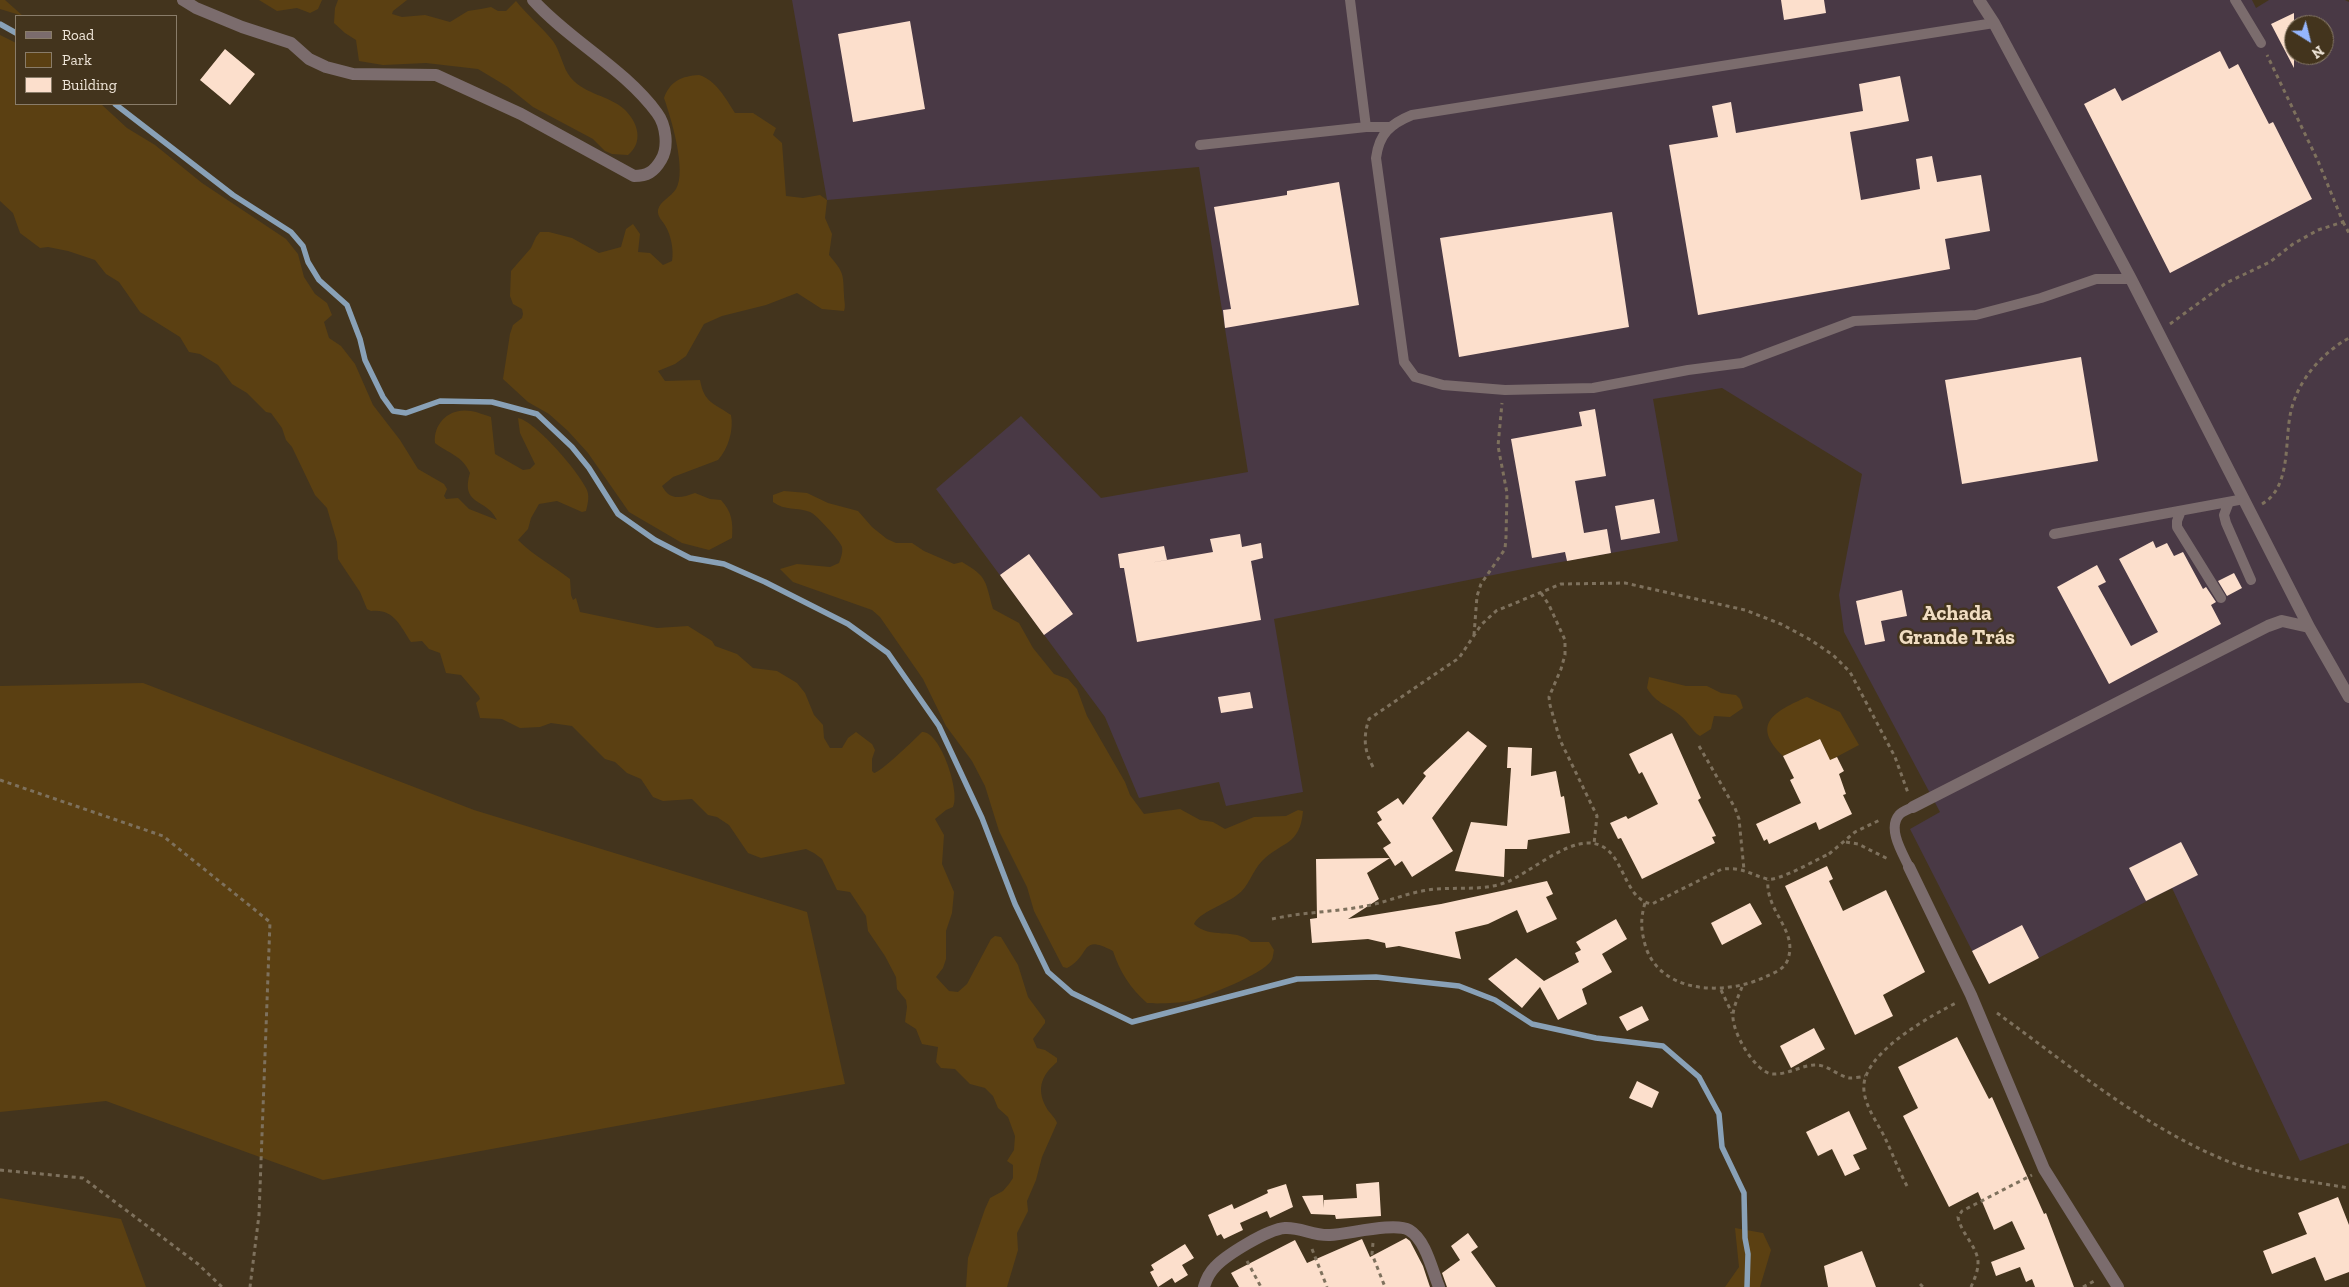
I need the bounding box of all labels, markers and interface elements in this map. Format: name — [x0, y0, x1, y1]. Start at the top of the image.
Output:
legend — [15, 15, 178, 105]
north arrow — [2284, 15, 2334, 65]
text: Road — [62, 26, 94, 44]
text: N — [2308, 42, 2327, 62]
text: Park — [62, 51, 92, 69]
text: Building — [62, 76, 117, 94]
district label: Achada Grande Trás — [1899, 601, 2015, 651]

